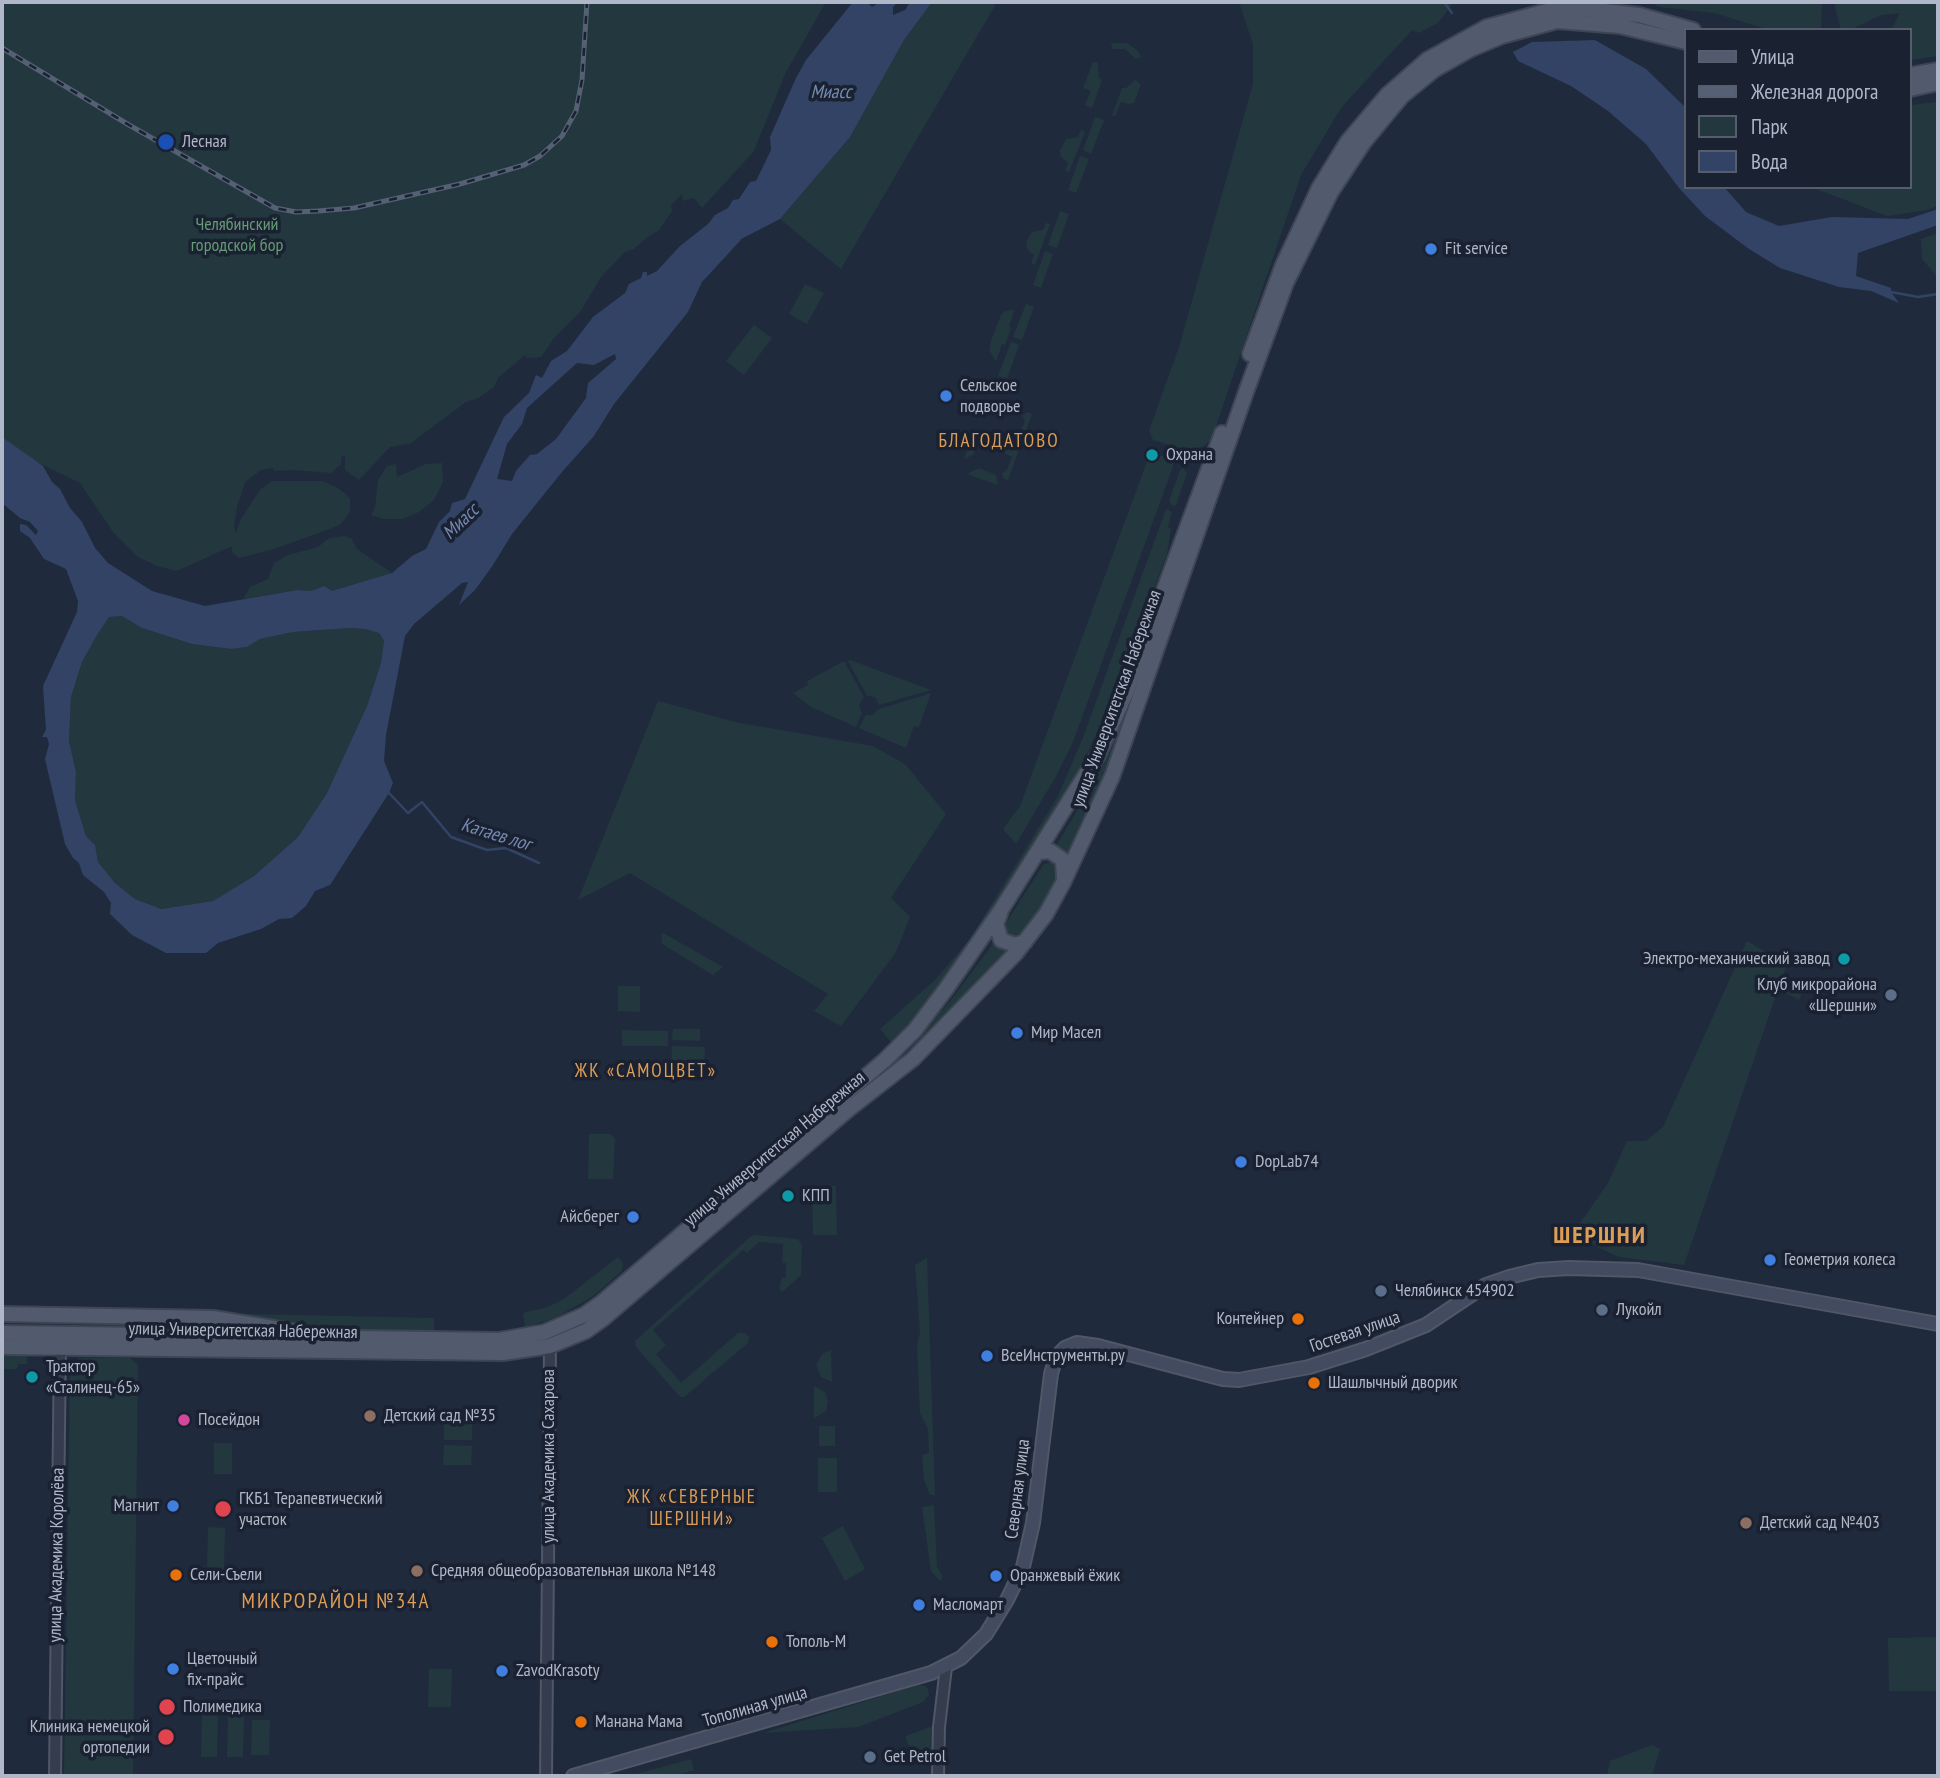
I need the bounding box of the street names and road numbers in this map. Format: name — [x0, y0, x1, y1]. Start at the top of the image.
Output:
street label: улица Университетская Набережная — [1068, 588, 1166, 810]
street label: улица Университетская Набережная — [680, 1067, 870, 1231]
street label: Гостевая улица — [1307, 1306, 1403, 1358]
street label: улица Университетская Набережная — [128, 1318, 358, 1344]
street label: улица Академика Сахарова — [538, 1369, 560, 1543]
street label: Северная улица — [1001, 1438, 1035, 1540]
street label: улица Академика Королёва — [45, 1468, 69, 1642]
street label: Тополиная улица — [700, 1682, 810, 1732]

